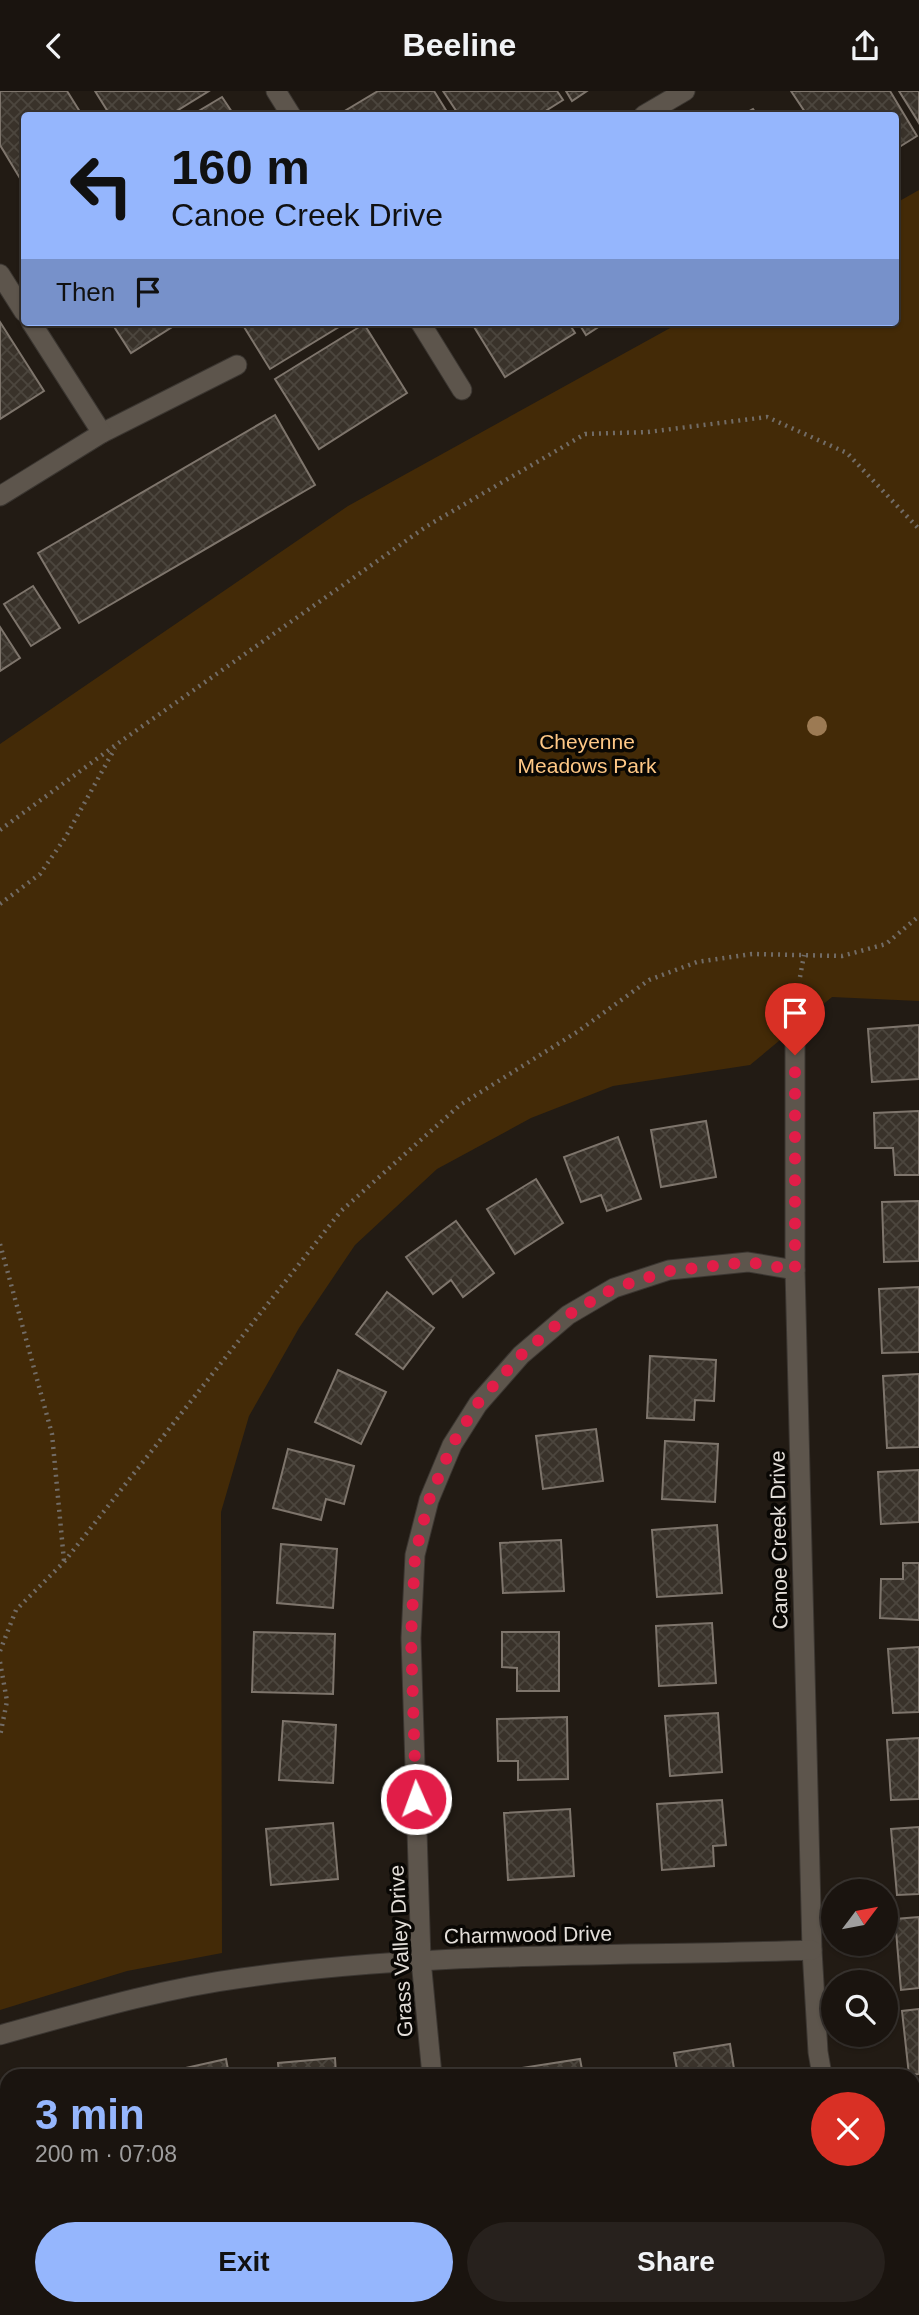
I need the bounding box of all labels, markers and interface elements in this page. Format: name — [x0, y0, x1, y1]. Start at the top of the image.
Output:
icon: back — [35, 27, 73, 65]
text: Beeline — [403, 27, 516, 63]
icon: share — [846, 27, 884, 65]
icon: left — [56, 140, 147, 231]
text: 160 m — [171, 140, 310, 194]
text: Canoe Creek Drive — [171, 197, 443, 233]
icon: arrive — [129, 273, 167, 311]
text: Then — [56, 277, 115, 307]
park label: Cheyenne Meadows Park — [518, 730, 657, 777]
pin — [765, 983, 825, 1055]
icon: arrive — [776, 994, 814, 1032]
street label: Canoe Creek Drive — [765, 1451, 792, 1629]
position arrow — [379, 1762, 453, 1836]
street label: Grass Valley Drive — [385, 1864, 416, 2038]
north arrow — [821, 1879, 898, 1957]
map controls — [821, 1879, 898, 2047]
street label: Charmwood Drive — [444, 1922, 612, 1947]
button: search — [821, 1970, 898, 2047]
text: 3 min — [35, 2091, 145, 2138]
button: close — [811, 2092, 885, 2166]
text: 200 m · 07:08 — [35, 2141, 177, 2167]
button: Exit — [35, 2222, 453, 2302]
button: Share — [467, 2222, 885, 2302]

